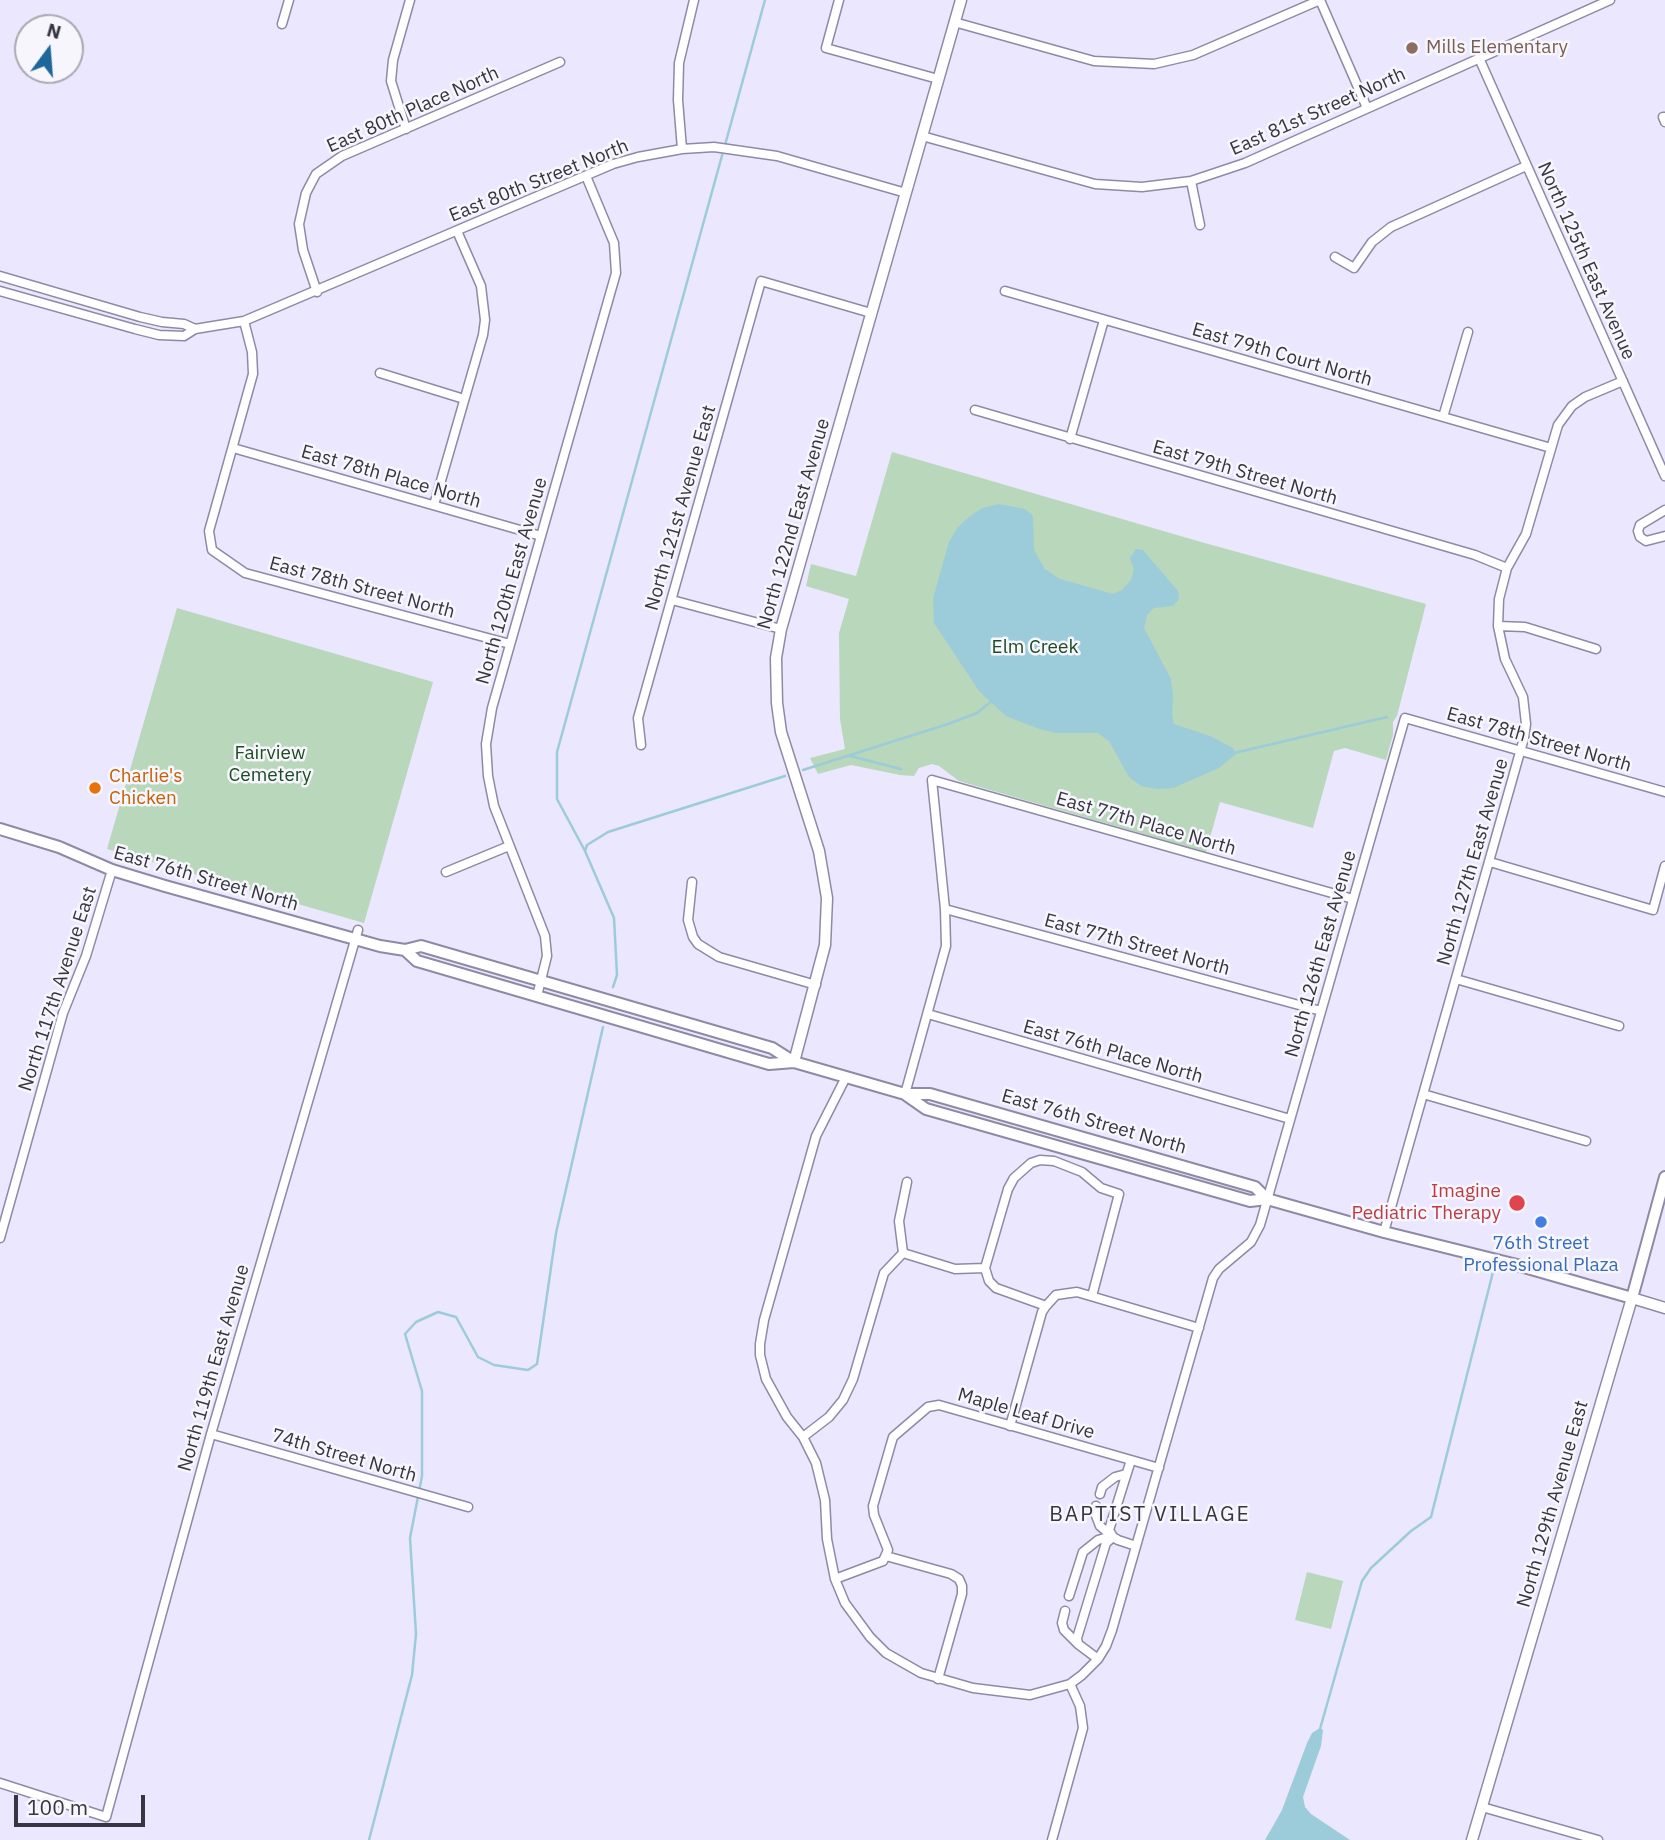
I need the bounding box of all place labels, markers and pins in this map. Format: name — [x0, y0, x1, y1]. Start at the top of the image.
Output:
place label: Mills Elementary — [1426, 37, 1568, 59]
marker: Mills Elementary — [1404, 40, 1420, 56]
place label: Charlie's Chicken — [109, 766, 183, 810]
marker: Charlie's Chicken — [87, 780, 103, 796]
place label: Imagine Pediatric Therapy — [1352, 1181, 1501, 1225]
marker: Imagine Pediatric Therapy — [1507, 1193, 1527, 1213]
marker: 76th Street Professional Plaza — [1533, 1214, 1549, 1230]
place label: 76th Street Professional Plaza — [1463, 1233, 1619, 1277]

